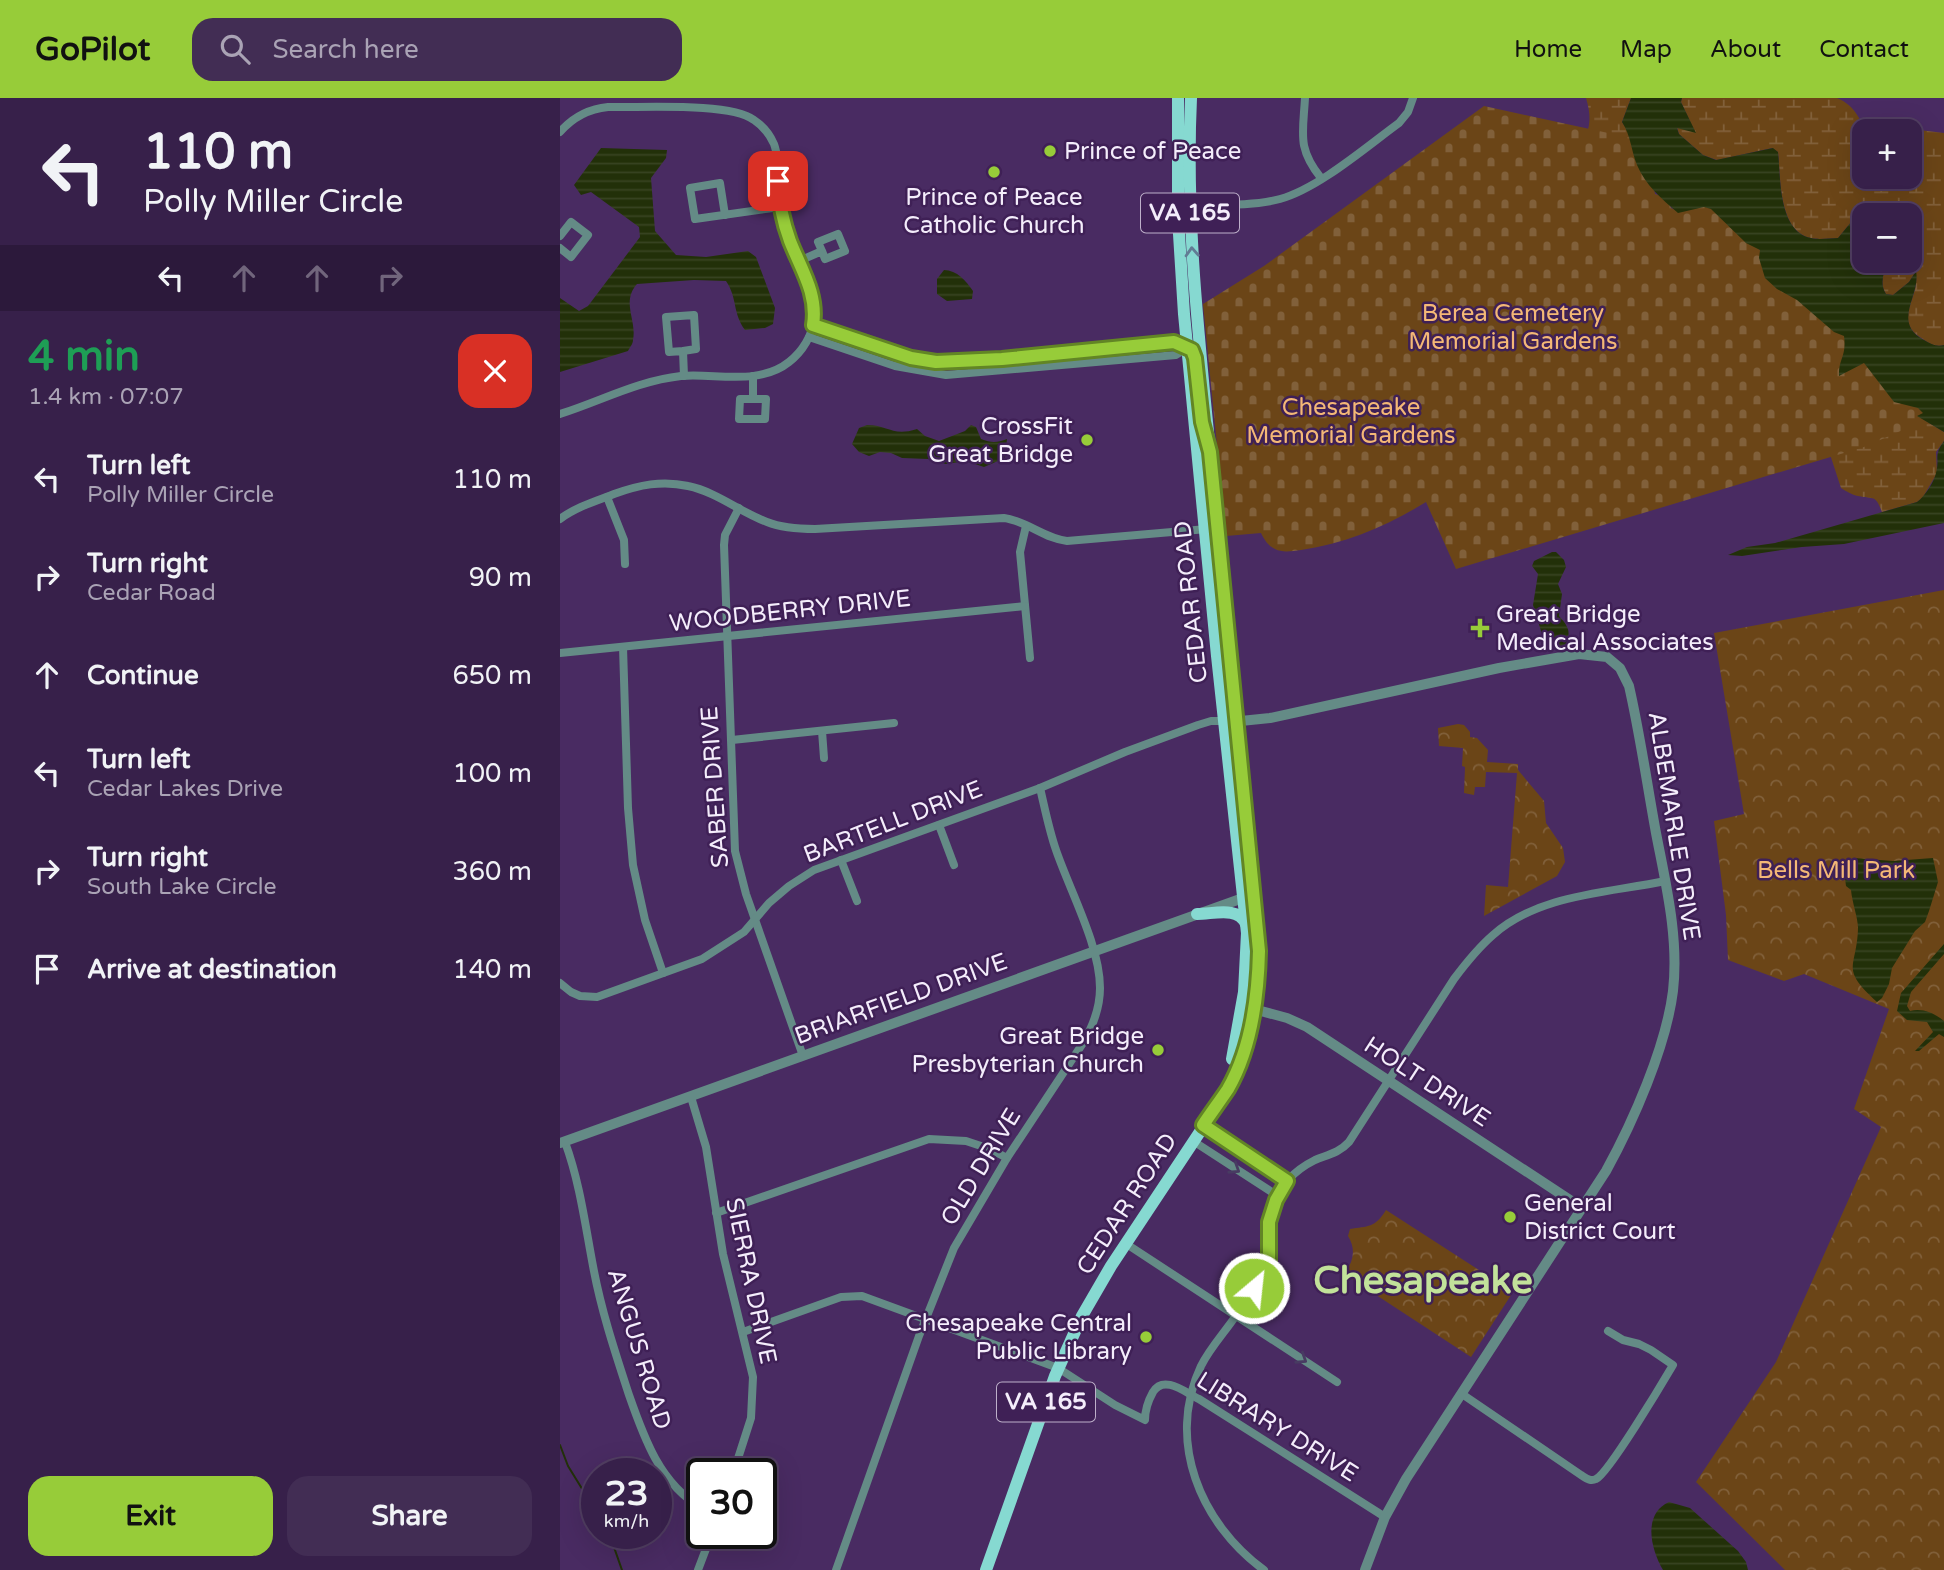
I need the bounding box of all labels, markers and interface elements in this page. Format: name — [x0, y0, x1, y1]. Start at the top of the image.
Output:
search box — [192, 18, 682, 81]
text: GoPilot — [35, 30, 150, 69]
icon: search — [216, 30, 254, 68]
text: Search here — [272, 34, 419, 65]
text: Home — [1514, 35, 1582, 64]
text: Map — [1620, 35, 1672, 64]
text: About — [1710, 35, 1781, 64]
text: Contact — [1819, 35, 1909, 64]
map controls — [1852, 119, 1922, 273]
button: + — [1852, 119, 1922, 189]
text: 110 m — [143, 123, 293, 182]
icon: left — [28, 126, 119, 217]
place label: Prince of Peace — [1064, 137, 1241, 166]
marker: Prince of Peace — [1042, 143, 1058, 159]
pin — [748, 151, 808, 211]
icon: arrive — [759, 162, 797, 200]
marker: Prince of Peace Catholic Church — [986, 164, 1002, 180]
text: Polly Miller Circle — [143, 183, 403, 221]
place label: Prince of Peace Catholic Church — [903, 183, 1085, 240]
road number: VA 165 — [1141, 194, 1239, 232]
button: − — [1852, 203, 1922, 273]
one-way arrow — [1185, 246, 1200, 257]
icon: left — [152, 259, 190, 297]
icon: ahead — [225, 259, 263, 297]
icon: ahead — [298, 259, 336, 297]
icon: right — [371, 259, 409, 297]
park label: Berea Cemetery Memorial Gardens — [1408, 299, 1618, 356]
text: 4 min — [28, 331, 140, 382]
button: close — [458, 334, 532, 408]
text: 1.4 km · 07:07 — [28, 383, 184, 411]
park label: Chesapeake Memorial Gardens — [1246, 393, 1456, 450]
place label: CrossFit Great Bridge — [928, 412, 1073, 469]
marker: CrossFit Great Bridge — [1079, 432, 1095, 448]
text: Turn left — [87, 450, 190, 481]
icon: left — [28, 460, 66, 498]
text: 110 m — [452, 464, 532, 495]
text: Polly Miller Circle — [87, 481, 274, 509]
street label: CEDAR ROAD — [1168, 519, 1214, 685]
text: Turn right — [87, 548, 208, 579]
icon: right — [28, 558, 66, 596]
text: 90 m — [469, 562, 532, 593]
text: Cedar Road — [87, 579, 216, 607]
street label: WOODBERRY DRIVE — [668, 584, 912, 638]
place label: Great Bridge Medical Associates — [1496, 600, 1714, 657]
marker: Great Bridge Medical Associates — [1470, 618, 1490, 638]
icon: ahead — [28, 656, 66, 694]
text: Continue — [87, 660, 199, 691]
text: 650 m — [452, 660, 532, 691]
street label: SABER DRIVE — [695, 705, 735, 869]
street label: ALBEMARLE DRIVE — [1642, 710, 1706, 942]
text: Turn left — [87, 744, 190, 775]
icon: left — [28, 754, 66, 792]
text: 100 m — [452, 758, 532, 789]
text: Cedar Lakes Drive — [87, 775, 283, 803]
street label: BARTELL DRIVE — [799, 775, 987, 869]
text: Turn right — [87, 842, 208, 873]
icon: right — [28, 852, 66, 890]
text: 360 m — [452, 856, 532, 887]
park label: Bells Mill Park — [1757, 856, 1915, 885]
text: South Lake Circle — [87, 873, 277, 901]
street label: BRIARFIELD DRIVE — [791, 947, 1011, 1051]
icon: arrive — [28, 950, 66, 988]
text: Arrive at destination — [87, 954, 337, 985]
text: 140 m — [452, 954, 532, 985]
place label: Great Bridge Presbyterian Church — [912, 1022, 1144, 1079]
street label: HOLT DRIVE — [1358, 1030, 1496, 1134]
marker: Great Bridge Presbyterian Church — [1150, 1042, 1166, 1058]
street label: OLD DRIVE — [935, 1103, 1027, 1231]
street label: CEDAR ROAD — [1070, 1128, 1184, 1280]
one-way arrow — [1228, 1160, 1241, 1173]
place label: General District Court — [1524, 1189, 1676, 1246]
street label: SIERRA DRIVE — [719, 1195, 783, 1367]
marker: General District Court — [1502, 1209, 1518, 1225]
position arrow — [1217, 1251, 1291, 1325]
district label: Chesapeake — [1313, 1258, 1533, 1304]
street label: ANGUS ROAD — [601, 1265, 677, 1433]
place label: Chesapeake Central Public Library — [905, 1309, 1132, 1366]
marker: Chesapeake Central Public Library — [1138, 1329, 1154, 1345]
one-way arrow — [1294, 1351, 1307, 1364]
street label: LIBRARY DRIVE — [1191, 1366, 1363, 1488]
road number: VA 165 — [997, 1382, 1095, 1422]
speed limit sign: 30 — [686, 1458, 777, 1549]
text: 23 — [605, 1473, 648, 1515]
button: Exit — [28, 1476, 273, 1556]
button: Share — [287, 1476, 532, 1556]
text: km/h — [604, 1510, 649, 1532]

